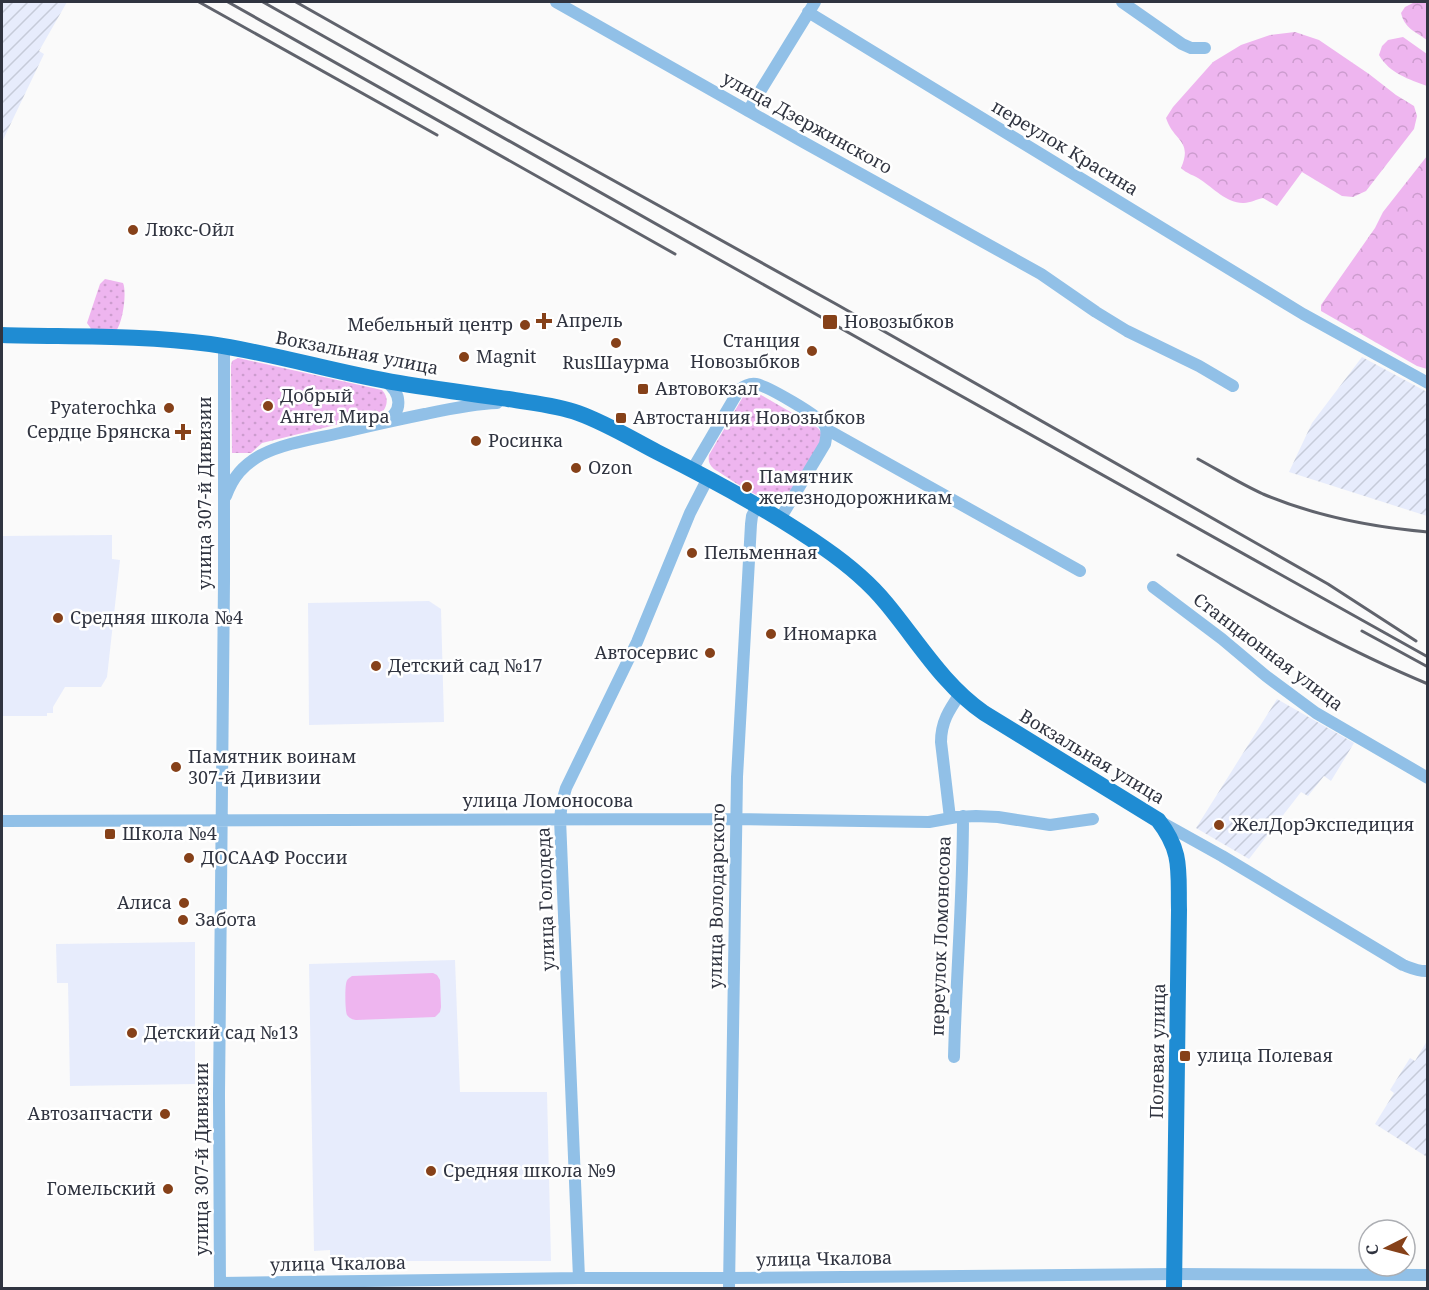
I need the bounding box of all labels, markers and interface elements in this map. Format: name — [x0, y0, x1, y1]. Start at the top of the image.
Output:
street label: улица Дзержинского — [718, 65, 897, 179]
street label: переулок Красина — [988, 94, 1143, 201]
place label: Люкс-Ойл — [145, 217, 235, 241]
marker: Люкс-Ойл — [126, 223, 140, 237]
place label: Апрель — [556, 308, 623, 332]
place label: Новозыбков — [844, 309, 954, 333]
place label: Мебельный центр — [347, 312, 513, 336]
marker: Новозыбков — [821, 313, 839, 331]
marker: Апрель — [537, 314, 551, 328]
marker: Мебельный центр — [518, 318, 532, 332]
street label: Вокзальная улица — [274, 324, 441, 380]
place label: Станция Новозыбков — [690, 328, 800, 373]
marker: RusШаурма — [609, 336, 623, 350]
place label: Magnit — [476, 344, 536, 368]
marker: Станция Новозыбков — [805, 344, 819, 358]
marker: Magnit — [457, 350, 471, 364]
place label: RusШаурма — [562, 350, 670, 374]
place label: Автовокзал — [655, 376, 758, 400]
marker: Автовокзал — [636, 382, 650, 396]
place label: Добрый Ангел Мира — [280, 383, 390, 428]
place label: Pyaterochka — [50, 395, 157, 419]
street label: улица 307-й Дивизии — [192, 396, 216, 590]
marker: Добрый Ангел Мира — [261, 399, 275, 413]
marker: Pyaterochka — [162, 401, 176, 415]
place label: Автостанция Новозыбков — [633, 405, 865, 429]
marker: Автостанция Новозыбков — [614, 411, 628, 425]
place label: Сердце Брянска — [27, 419, 171, 443]
marker: Сердце Брянска — [176, 425, 190, 439]
place label: Росинка — [488, 428, 563, 452]
marker: Росинка — [469, 434, 483, 448]
place label: Ozon — [588, 455, 633, 479]
marker: Ozon — [569, 461, 583, 475]
place label: Памятник железнодорожникам — [759, 464, 953, 509]
marker: Памятник железнодорожникам — [740, 480, 754, 494]
place label: Пельменная — [704, 540, 818, 564]
marker: Пельменная — [685, 546, 699, 560]
street label: Станционная улица — [1189, 587, 1349, 716]
place label: Средняя школа №4 — [70, 605, 243, 629]
marker: Средняя школа №4 — [51, 611, 65, 625]
place label: Иномарка — [783, 621, 877, 645]
marker: Иномарка — [764, 627, 778, 641]
place label: Автосервис — [595, 640, 698, 664]
marker: Автосервис — [703, 646, 717, 660]
place label: Детский сад №17 — [388, 653, 543, 677]
marker: Детский сад №17 — [369, 659, 383, 673]
street label: Вокзальная улица — [1016, 703, 1169, 809]
place label: Памятник воинам 307-й Дивизии — [188, 744, 356, 789]
marker: Памятник воинам 307-й Дивизии — [169, 760, 183, 774]
street label: улица Ломоносова — [462, 788, 634, 812]
street label: улица Володарского — [702, 803, 730, 989]
place label: ЖелДорЭкспедиция — [1230, 812, 1414, 836]
marker: ЖелДорЭкспедиция — [1212, 818, 1226, 832]
place label: Школа №4 — [122, 821, 217, 845]
street label: улица Голодеда — [530, 826, 560, 972]
marker: Школа №4 — [103, 827, 117, 841]
street label: переулок Ломоносова — [925, 835, 955, 1037]
place label: ДОСААФ России — [201, 845, 348, 869]
marker: ДОСААФ России — [182, 851, 196, 865]
place label: Алиса — [117, 890, 172, 914]
marker: Алиса — [177, 896, 191, 910]
place label: Забота — [195, 907, 257, 931]
marker: Забота — [176, 913, 190, 927]
street label: Полевая улица — [1144, 983, 1170, 1119]
place label: Детский сад №13 — [144, 1020, 299, 1044]
marker: Детский сад №13 — [125, 1026, 139, 1040]
place label: улица Полевая — [1197, 1043, 1333, 1067]
marker: улица Полевая — [1178, 1049, 1192, 1063]
street label: улица 307-й Дивизии — [189, 1062, 213, 1256]
place label: Автозапчасти — [28, 1101, 153, 1125]
marker: Автозапчасти — [158, 1107, 172, 1121]
place label: Средняя школа №9 — [443, 1158, 616, 1182]
marker: Средняя школа №9 — [424, 1164, 438, 1178]
place label: Гомельский — [46, 1176, 156, 1200]
marker: Гомельский — [161, 1182, 175, 1196]
north arrow — [1357, 1218, 1417, 1278]
text: С — [1361, 1243, 1384, 1256]
street label: улица Чкалова — [756, 1245, 892, 1271]
street label: улица Чкалова — [270, 1250, 406, 1276]

